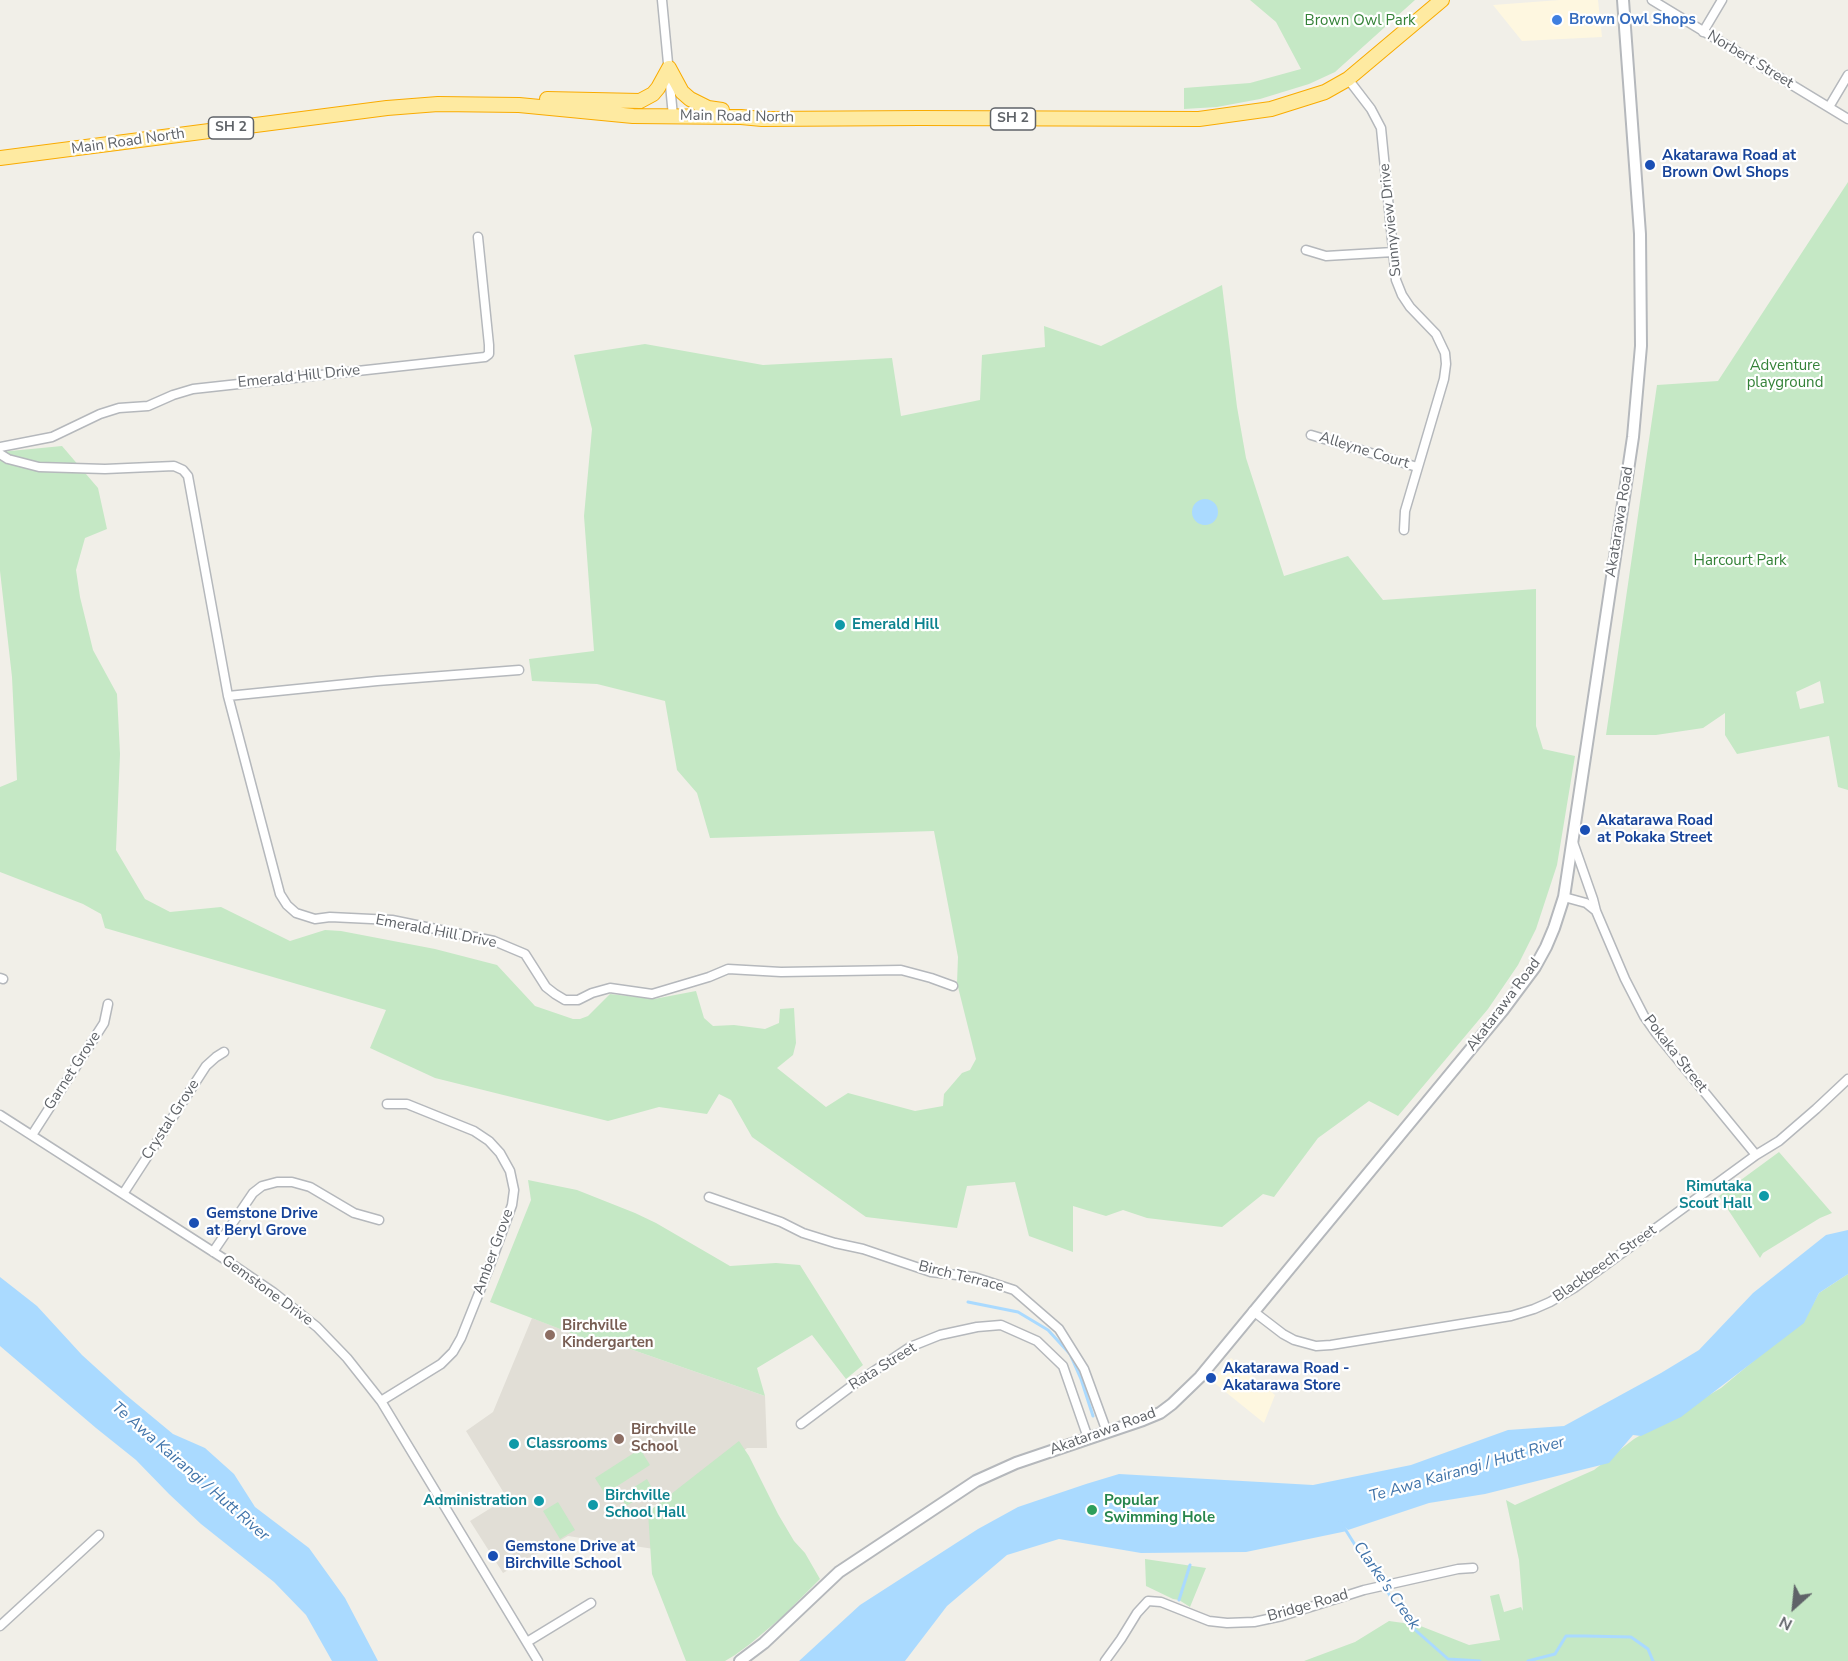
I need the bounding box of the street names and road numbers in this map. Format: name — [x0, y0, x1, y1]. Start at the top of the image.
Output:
street label: Norbert Street — [1704, 27, 1796, 93]
street label: Main Road North — [680, 107, 794, 127]
road number: SH 2 — [990, 108, 1036, 130]
road number: SH 2 — [208, 117, 254, 139]
street label: Main Road North — [70, 125, 186, 159]
street label: Sunnyview Drive — [1376, 163, 1406, 277]
street label: Emerald Hill Drive — [237, 362, 361, 392]
street label: Alleyne Court — [1317, 429, 1411, 473]
street label: Akatarawa Road — [1602, 465, 1638, 579]
street label: Emerald Hill Drive — [374, 911, 498, 953]
street label: Akatarawa Road — [1463, 955, 1545, 1055]
street label: Pokaka Street — [1639, 1012, 1711, 1096]
street label: Garnet Grove — [41, 1028, 105, 1114]
street label: Crystal Grove — [138, 1076, 204, 1164]
street label: Amber Grove — [470, 1207, 518, 1297]
street label: Blackbeech Street — [1550, 1222, 1660, 1306]
street label: Gemstone Drive — [218, 1252, 316, 1330]
street label: Birch Terrace — [916, 1258, 1006, 1296]
street label: Rata Street — [846, 1339, 920, 1395]
street label: Akatarawa Road — [1047, 1404, 1159, 1460]
street label: Bridge Road — [1266, 1586, 1350, 1626]

